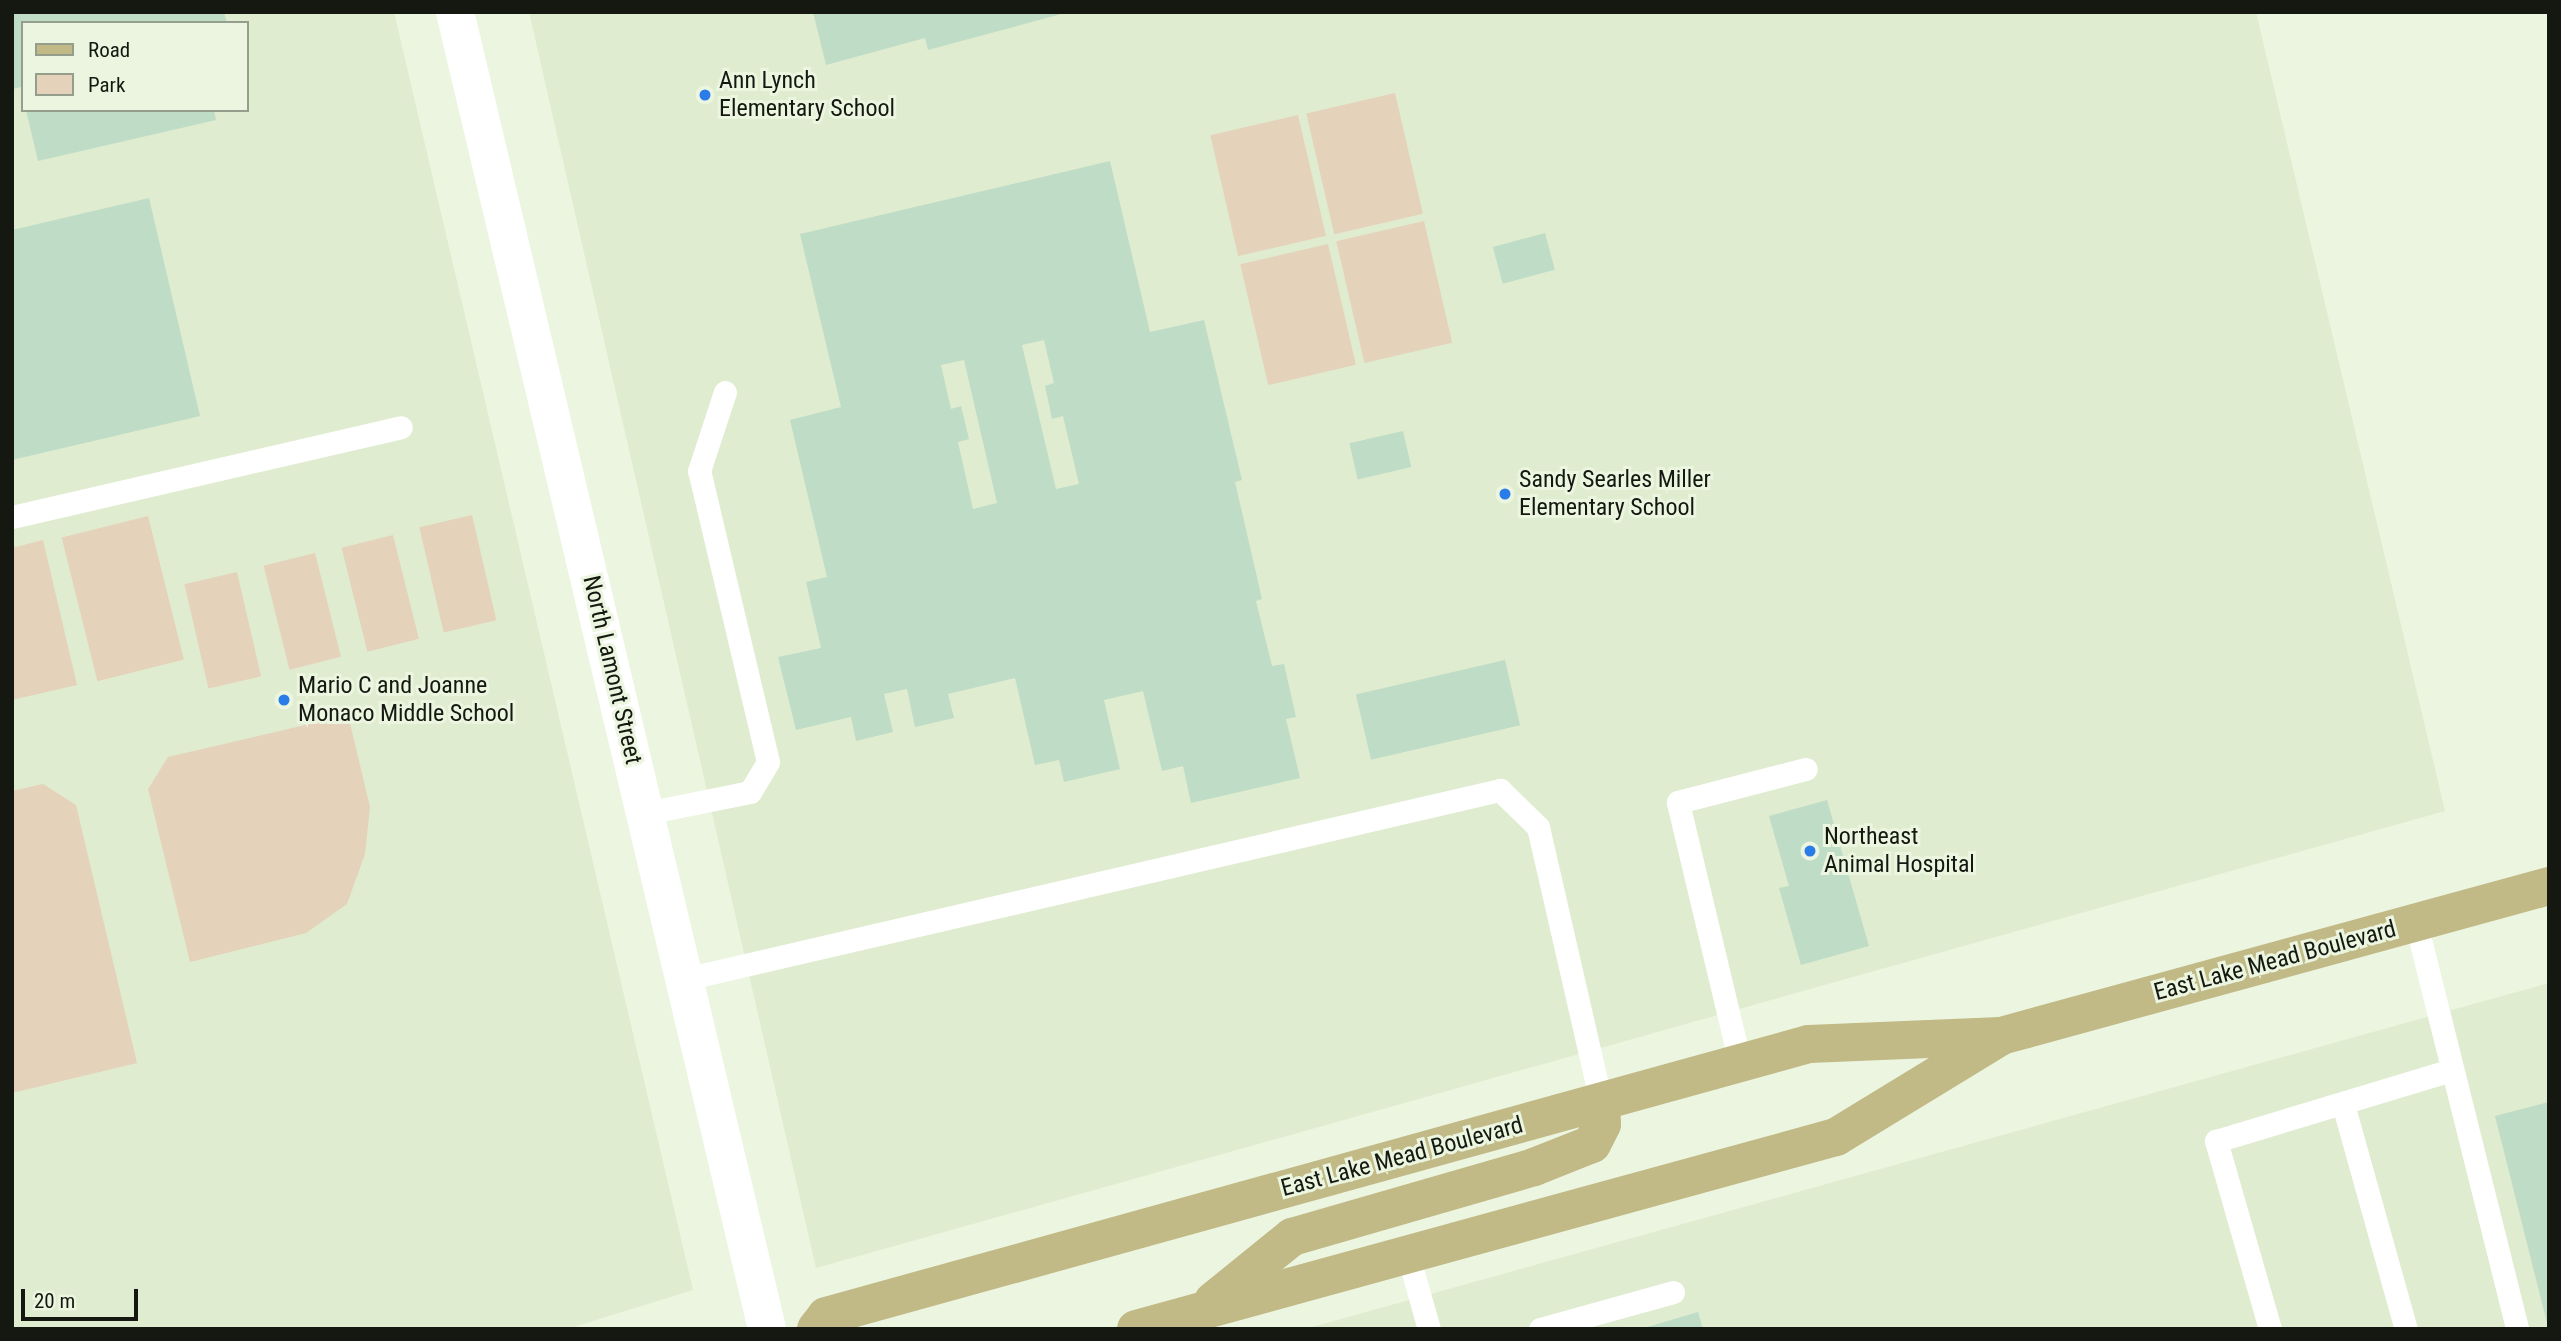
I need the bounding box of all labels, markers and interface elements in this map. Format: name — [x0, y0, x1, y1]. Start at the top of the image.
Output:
legend — [21, 21, 248, 112]
text: Road — [88, 38, 130, 62]
place label: Ann Lynch Elementary School — [719, 67, 895, 123]
text: Park — [88, 73, 125, 97]
marker: Ann Lynch Elementary School — [697, 87, 713, 103]
place label: Sandy Searles Miller Elementary School — [1519, 466, 1711, 522]
marker: Sandy Searles Miller Elementary School — [1497, 486, 1513, 502]
street label: North Lamont Street — [576, 573, 648, 767]
place label: Mario C and Joanne Monaco Middle School — [298, 672, 514, 728]
marker: Mario C and Joanne Monaco Middle School — [276, 692, 292, 708]
place label: Northeast Animal Hospital — [1824, 823, 1975, 879]
marker: Northeast Animal Hospital — [1802, 843, 1818, 859]
street label: East Lake Mead Boulevard — [2151, 915, 2399, 1007]
street label: East Lake Mead Boulevard — [1278, 1111, 1526, 1203]
scale bar — [24, 1274, 142, 1318]
text: 20 m — [34, 1289, 75, 1313]

